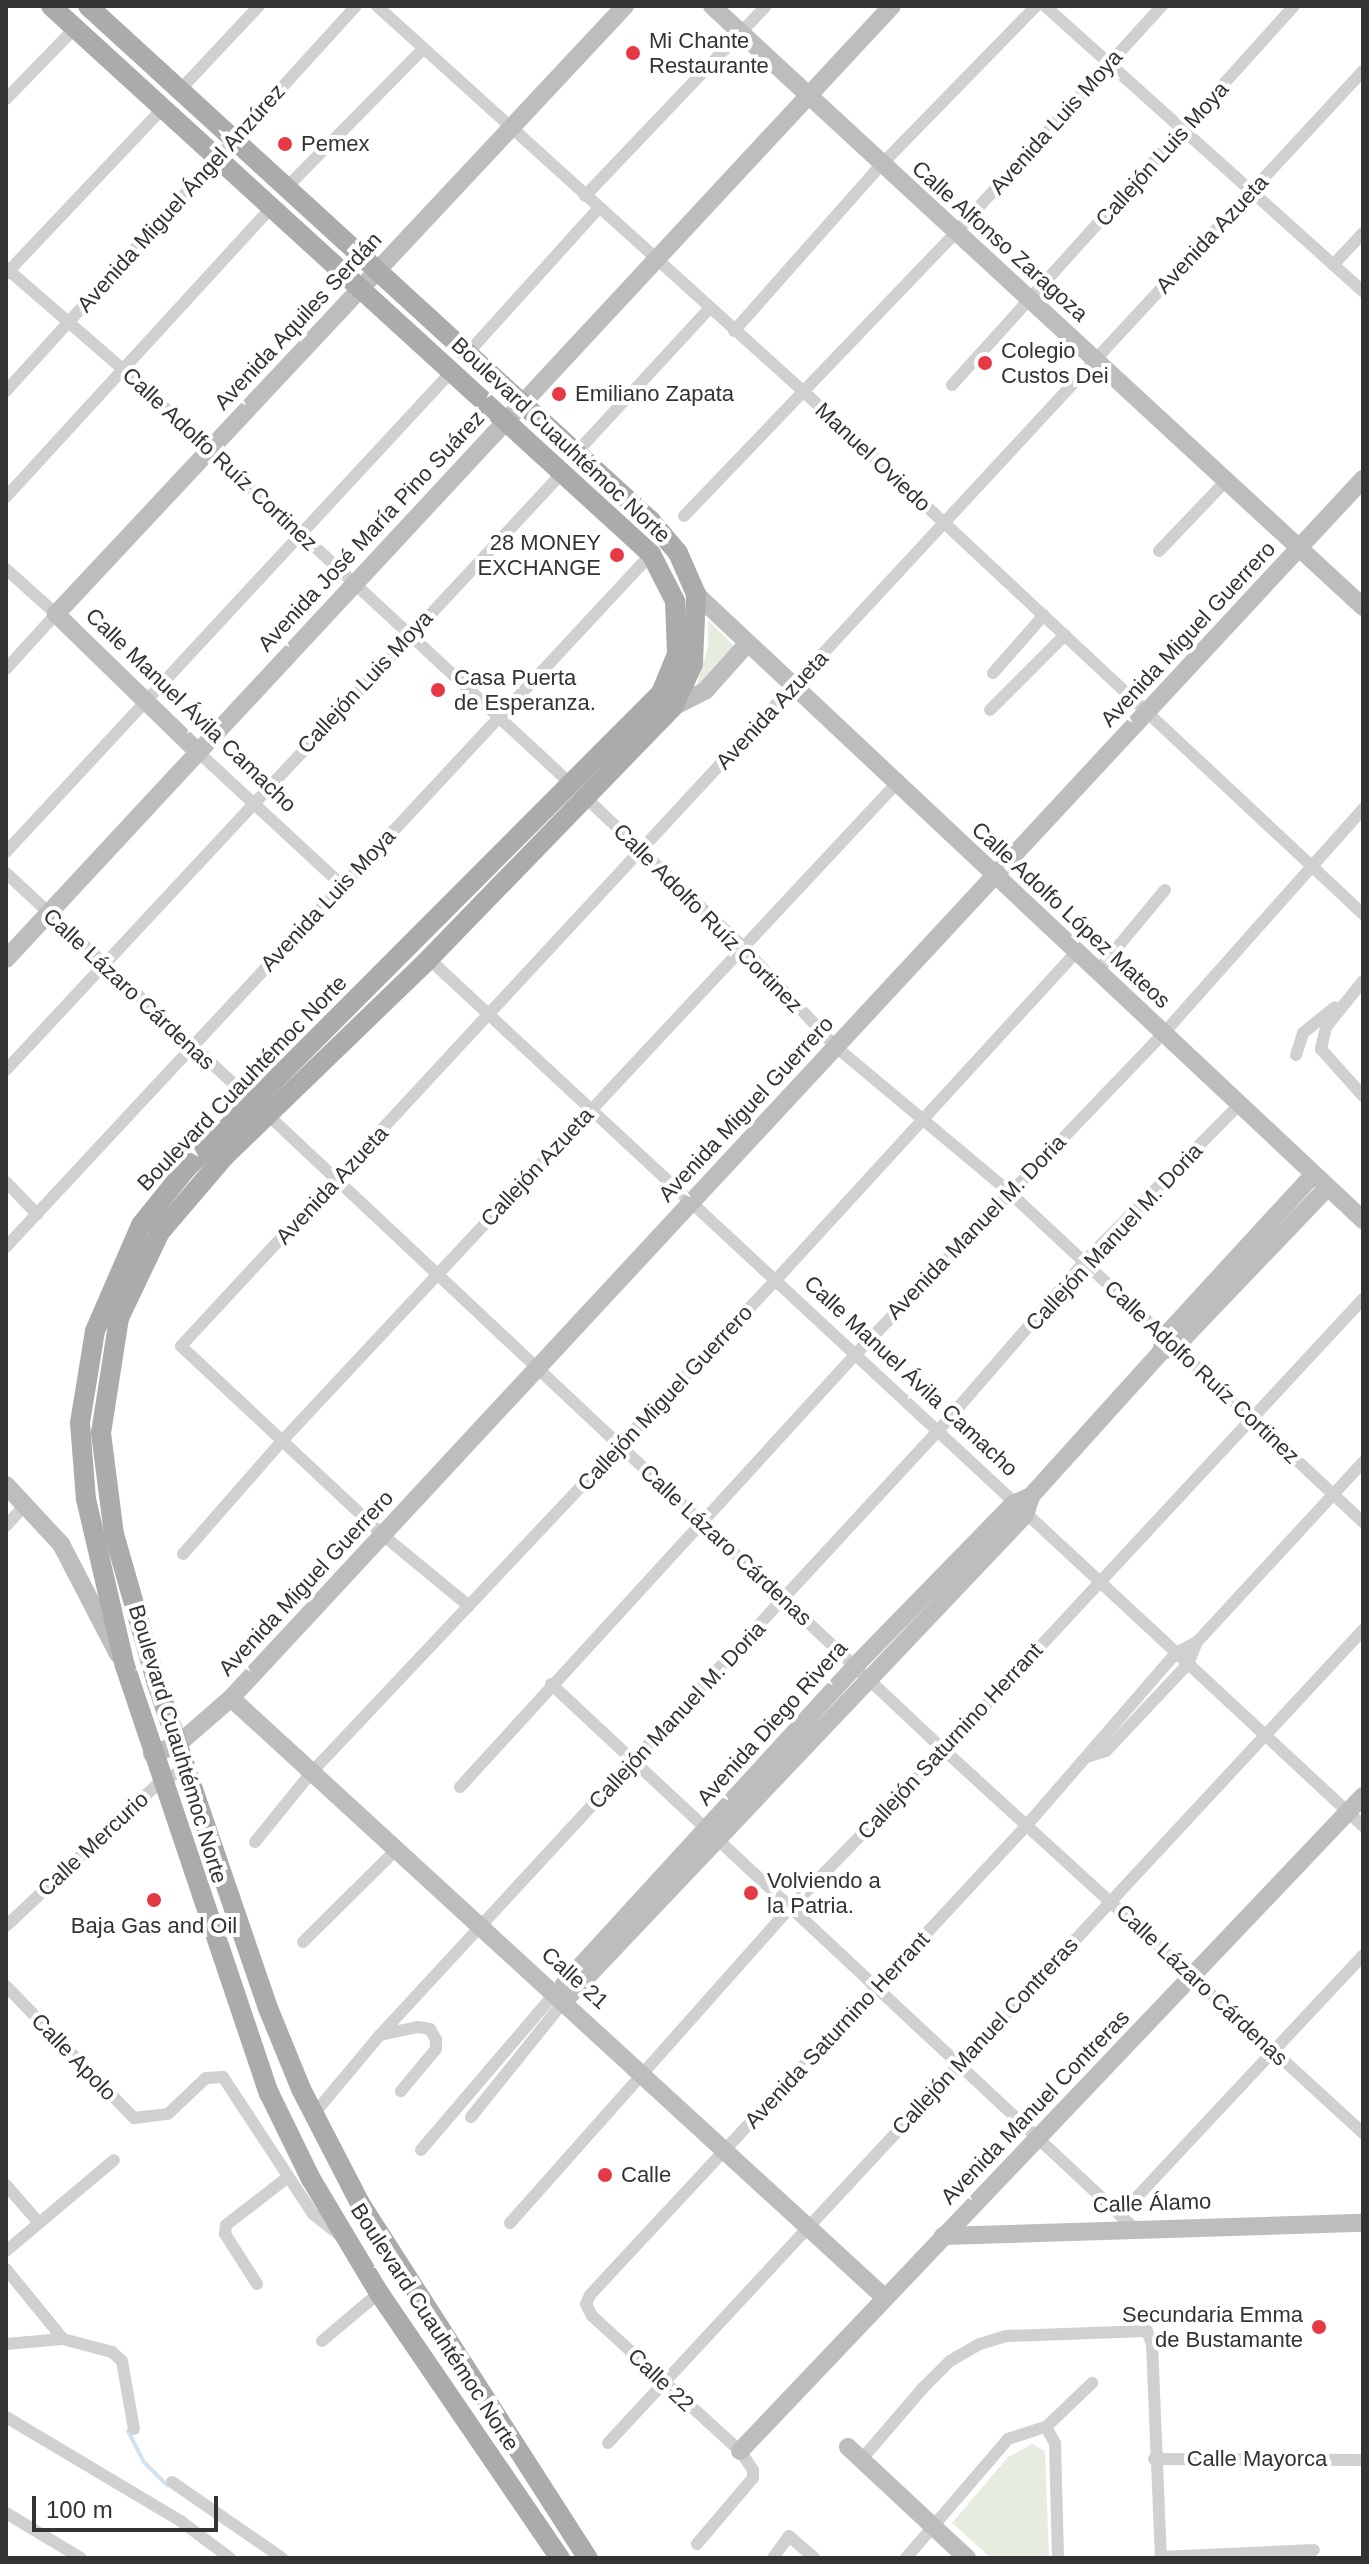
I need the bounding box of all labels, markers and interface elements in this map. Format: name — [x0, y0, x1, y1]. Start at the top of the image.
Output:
place label: Mi Chante Restaurante — [649, 27, 769, 78]
marker: Mi Chante Restaurante — [624, 44, 642, 62]
street label: Avenida Luis Moya — [984, 44, 1128, 200]
street label: Callejón Luis Moya — [1090, 76, 1234, 232]
street label: Avenida Miguel Ángel Anzúrez — [71, 78, 291, 318]
place label: Pemex — [301, 131, 369, 157]
marker: Pemex — [276, 135, 294, 153]
street label: Calle Alfonso Zaragoza — [906, 155, 1094, 327]
street label: Avenida Azueta — [1150, 169, 1274, 299]
street label: Avenida Aquiles Serdán — [208, 226, 388, 416]
street label: Boulevard Cuauhtémoc Norte — [446, 332, 676, 548]
place label: Colegio Custos Dei — [1001, 337, 1109, 388]
marker: Colegio Custos Dei — [976, 354, 994, 372]
street label: Calle Adolfo Ruíz Cortinez — [117, 361, 323, 557]
place label: Emiliano Zapata — [575, 381, 734, 407]
marker: Emiliano Zapata — [550, 385, 568, 403]
street label: Manuel Oviedo — [810, 397, 936, 517]
street label: Avenida José María Pino Suárez — [252, 405, 490, 657]
place label: 28 MONEY EXCHANGE — [478, 529, 601, 580]
street label: Avenida Miguel Guerrero — [1095, 536, 1281, 732]
marker: 28 MONEY EXCHANGE — [608, 546, 626, 564]
street label: Calle Manuel Ávila Camacho — [80, 602, 302, 818]
street label: Callejón Luis Moya — [292, 605, 438, 759]
street label: Avenida Azueta — [710, 645, 834, 775]
place label: Casa Puerta de Esperanza. — [454, 664, 596, 716]
marker: Casa Puerta de Esperanza. — [429, 681, 447, 699]
street label: Calle Adolfo López Mateos — [966, 816, 1176, 1014]
street label: Calle Adolfo Ruíz Cortinez — [607, 817, 809, 1019]
street label: Avenida Luis Moya — [255, 823, 401, 977]
street label: Calle Lázaro Cárdenas — [38, 903, 220, 1075]
street label: Boulevard Cuauhtémoc Norte — [132, 970, 352, 1196]
street label: Avenida Miguel Guerrero — [653, 1011, 839, 1207]
street label: Callejón Azueta — [475, 1102, 599, 1232]
street label: Avenida Azueta — [270, 1120, 394, 1250]
street label: Avenida Manuel M. Doria — [881, 1129, 1071, 1325]
street label: Callejón Manuel M. Doria — [1020, 1138, 1208, 1336]
street label: Calle Manuel Ávila Camacho — [799, 1270, 1023, 1482]
street label: Calle Adolfo Ruíz Cortinez — [1099, 1274, 1305, 1470]
street label: Callejón Miguel Guerrero — [572, 1300, 758, 1496]
street label: Calle Lázaro Cárdenas — [635, 1459, 817, 1631]
street label: Avenida Miguel Guerrero — [213, 1485, 399, 1681]
street label: Boulevard Cuauhtémoc Norte — [123, 1602, 233, 1886]
street label: Callejón Manuel M. Doria — [583, 1616, 771, 1814]
street label: Avenida Diego Rivera — [691, 1635, 853, 1811]
street label: Callejón Saturnino Herrant — [852, 1637, 1048, 1845]
street label: Calle Mercurio — [32, 1786, 154, 1902]
place label: Volviendo a la Patria. — [767, 1867, 881, 1918]
marker: Volviendo a la Patria. — [742, 1884, 760, 1902]
marker: Baja Gas and Oil — [145, 1891, 163, 1909]
street label: Calle Lázaro Cárdenas — [1111, 1899, 1293, 2071]
place label: Baja Gas and Oil — [71, 1913, 237, 1939]
street label: Avenida Saturnino Herrant — [739, 1926, 935, 2134]
street label: Callejón Manuel Contreras — [887, 1932, 1083, 2140]
street label: Calle 21 — [536, 1941, 614, 2015]
street label: Avenida Manuel Contreras — [935, 2004, 1135, 2210]
street label: Calle Apolo — [25, 2007, 123, 2107]
place label: Calle — [621, 2162, 671, 2188]
marker: Calle — [596, 2166, 614, 2184]
street label: Calle Álamo — [1092, 2188, 1212, 2218]
street label: Boulevard Cuauhtémoc Norte — [345, 2198, 525, 2456]
place label: Secundaria Emma de Bustamante — [1122, 2301, 1303, 2352]
marker: Secundaria Emma de Bustamante — [1310, 2318, 1328, 2336]
street label: Calle 22 — [622, 2343, 700, 2417]
street label: Calle Mayorca — [1187, 2446, 1327, 2472]
scale bar — [36, 2480, 222, 2530]
text: 100 m — [46, 2496, 113, 2523]

